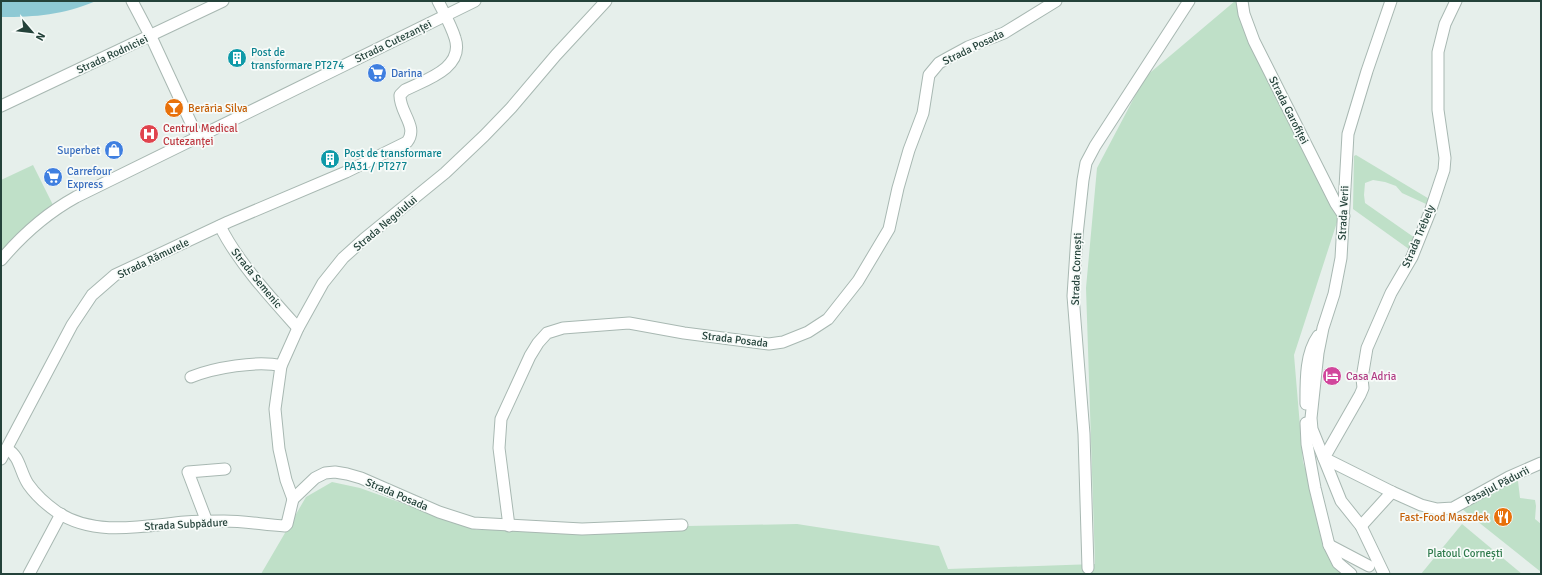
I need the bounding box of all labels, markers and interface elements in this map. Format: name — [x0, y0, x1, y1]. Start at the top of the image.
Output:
north arrow — [12, 12, 52, 52]
street label: Strada Cutezanței — [353, 17, 434, 66]
street label: Strada Posada — [940, 27, 1006, 68]
text: N — [33, 30, 48, 43]
street label: Strada Rodniciei — [75, 32, 150, 77]
place label: Post de transformare PT274 — [251, 46, 344, 72]
building icon: Post de transformare PT274 — [226, 47, 248, 69]
supermarket icon: Darina — [366, 62, 388, 84]
place label: Darina — [391, 67, 423, 80]
street label: Strada Garofiței — [1266, 74, 1311, 146]
bar icon: Berăria Silva — [163, 97, 185, 119]
place label: Berăria Silva — [188, 102, 248, 115]
place label: Centrul Medical Cutezanței — [163, 122, 238, 148]
hospital icon: Centrul Medical Cutezanței — [138, 123, 160, 145]
shop icon: Superbet — [103, 139, 125, 161]
place label: Superbet — [57, 144, 100, 157]
place label: Post de transformare PA31 / PT277 — [344, 147, 442, 173]
building icon: Post de transformare PA31 / PT277 — [319, 148, 341, 170]
place label: Carrefour Express — [67, 165, 112, 191]
supermarket icon: Carrefour Express — [42, 166, 64, 188]
street label: Strada Verii — [1336, 185, 1351, 241]
street label: Strada Negoiului — [351, 193, 420, 254]
street label: Strada Trébely — [1399, 202, 1438, 270]
street label: Strada Cornești — [1069, 232, 1084, 306]
street label: Strada Rămurele — [115, 235, 191, 281]
street label: Strada Semenic — [228, 246, 285, 311]
street label: Strada Posada — [701, 329, 769, 350]
hotel icon: Casa Adria — [1321, 365, 1343, 387]
place label: Casa Adria — [1346, 370, 1397, 383]
street label: Pasajul Pădurii — [1463, 464, 1532, 507]
street label: Strada Posada — [364, 475, 430, 514]
restaurant icon: Fast-Food Maszdek — [1492, 506, 1514, 528]
place label: Fast-Food Maszdek — [1399, 511, 1489, 524]
street label: Strada Subpădure — [144, 516, 228, 533]
park label: Platoul Cornești — [1427, 547, 1503, 560]

